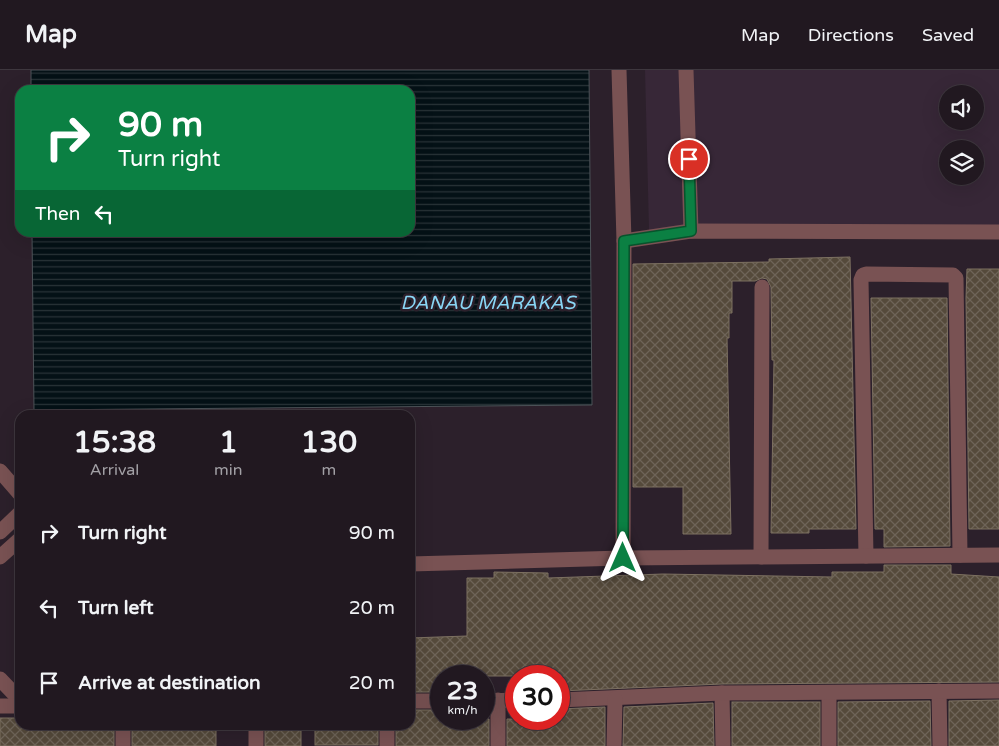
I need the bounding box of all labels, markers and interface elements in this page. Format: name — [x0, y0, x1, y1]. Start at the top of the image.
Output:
text: Map — [25, 20, 77, 49]
text: Map — [741, 24, 780, 46]
text: Directions — [808, 24, 894, 46]
text: Saved — [922, 24, 974, 46]
map controls — [939, 85, 984, 185]
button: sound — [939, 85, 984, 130]
text: 90 m — [118, 104, 203, 146]
icon: right — [35, 105, 100, 170]
pin — [668, 138, 710, 180]
button: layers — [939, 140, 984, 185]
icon: arrive — [675, 145, 703, 173]
text: Turn right — [118, 146, 220, 172]
icon: left — [90, 200, 118, 228]
text: Then — [35, 203, 80, 225]
water label: DANAU MARAKAS — [400, 292, 578, 314]
text: 15:38 — [73, 424, 156, 461]
text: 1 — [219, 424, 238, 461]
text: 130 — [301, 424, 357, 461]
text: Arrival — [90, 460, 139, 480]
text: min — [214, 460, 243, 480]
text: m — [321, 460, 336, 480]
icon: right — [35, 519, 63, 547]
text: Turn right — [78, 522, 166, 544]
text: 90 m — [349, 522, 395, 544]
position arrow — [596, 531, 648, 583]
icon: left — [35, 594, 63, 622]
text: Turn left — [78, 597, 154, 619]
text: 20 m — [349, 597, 395, 619]
speed limit sign: 30 — [505, 665, 570, 730]
icon: arrive — [35, 669, 63, 697]
text: Arrive at destination — [78, 672, 261, 694]
text: 20 m — [349, 672, 395, 694]
text: 23 — [447, 676, 478, 706]
text: km/h — [447, 703, 478, 717]

